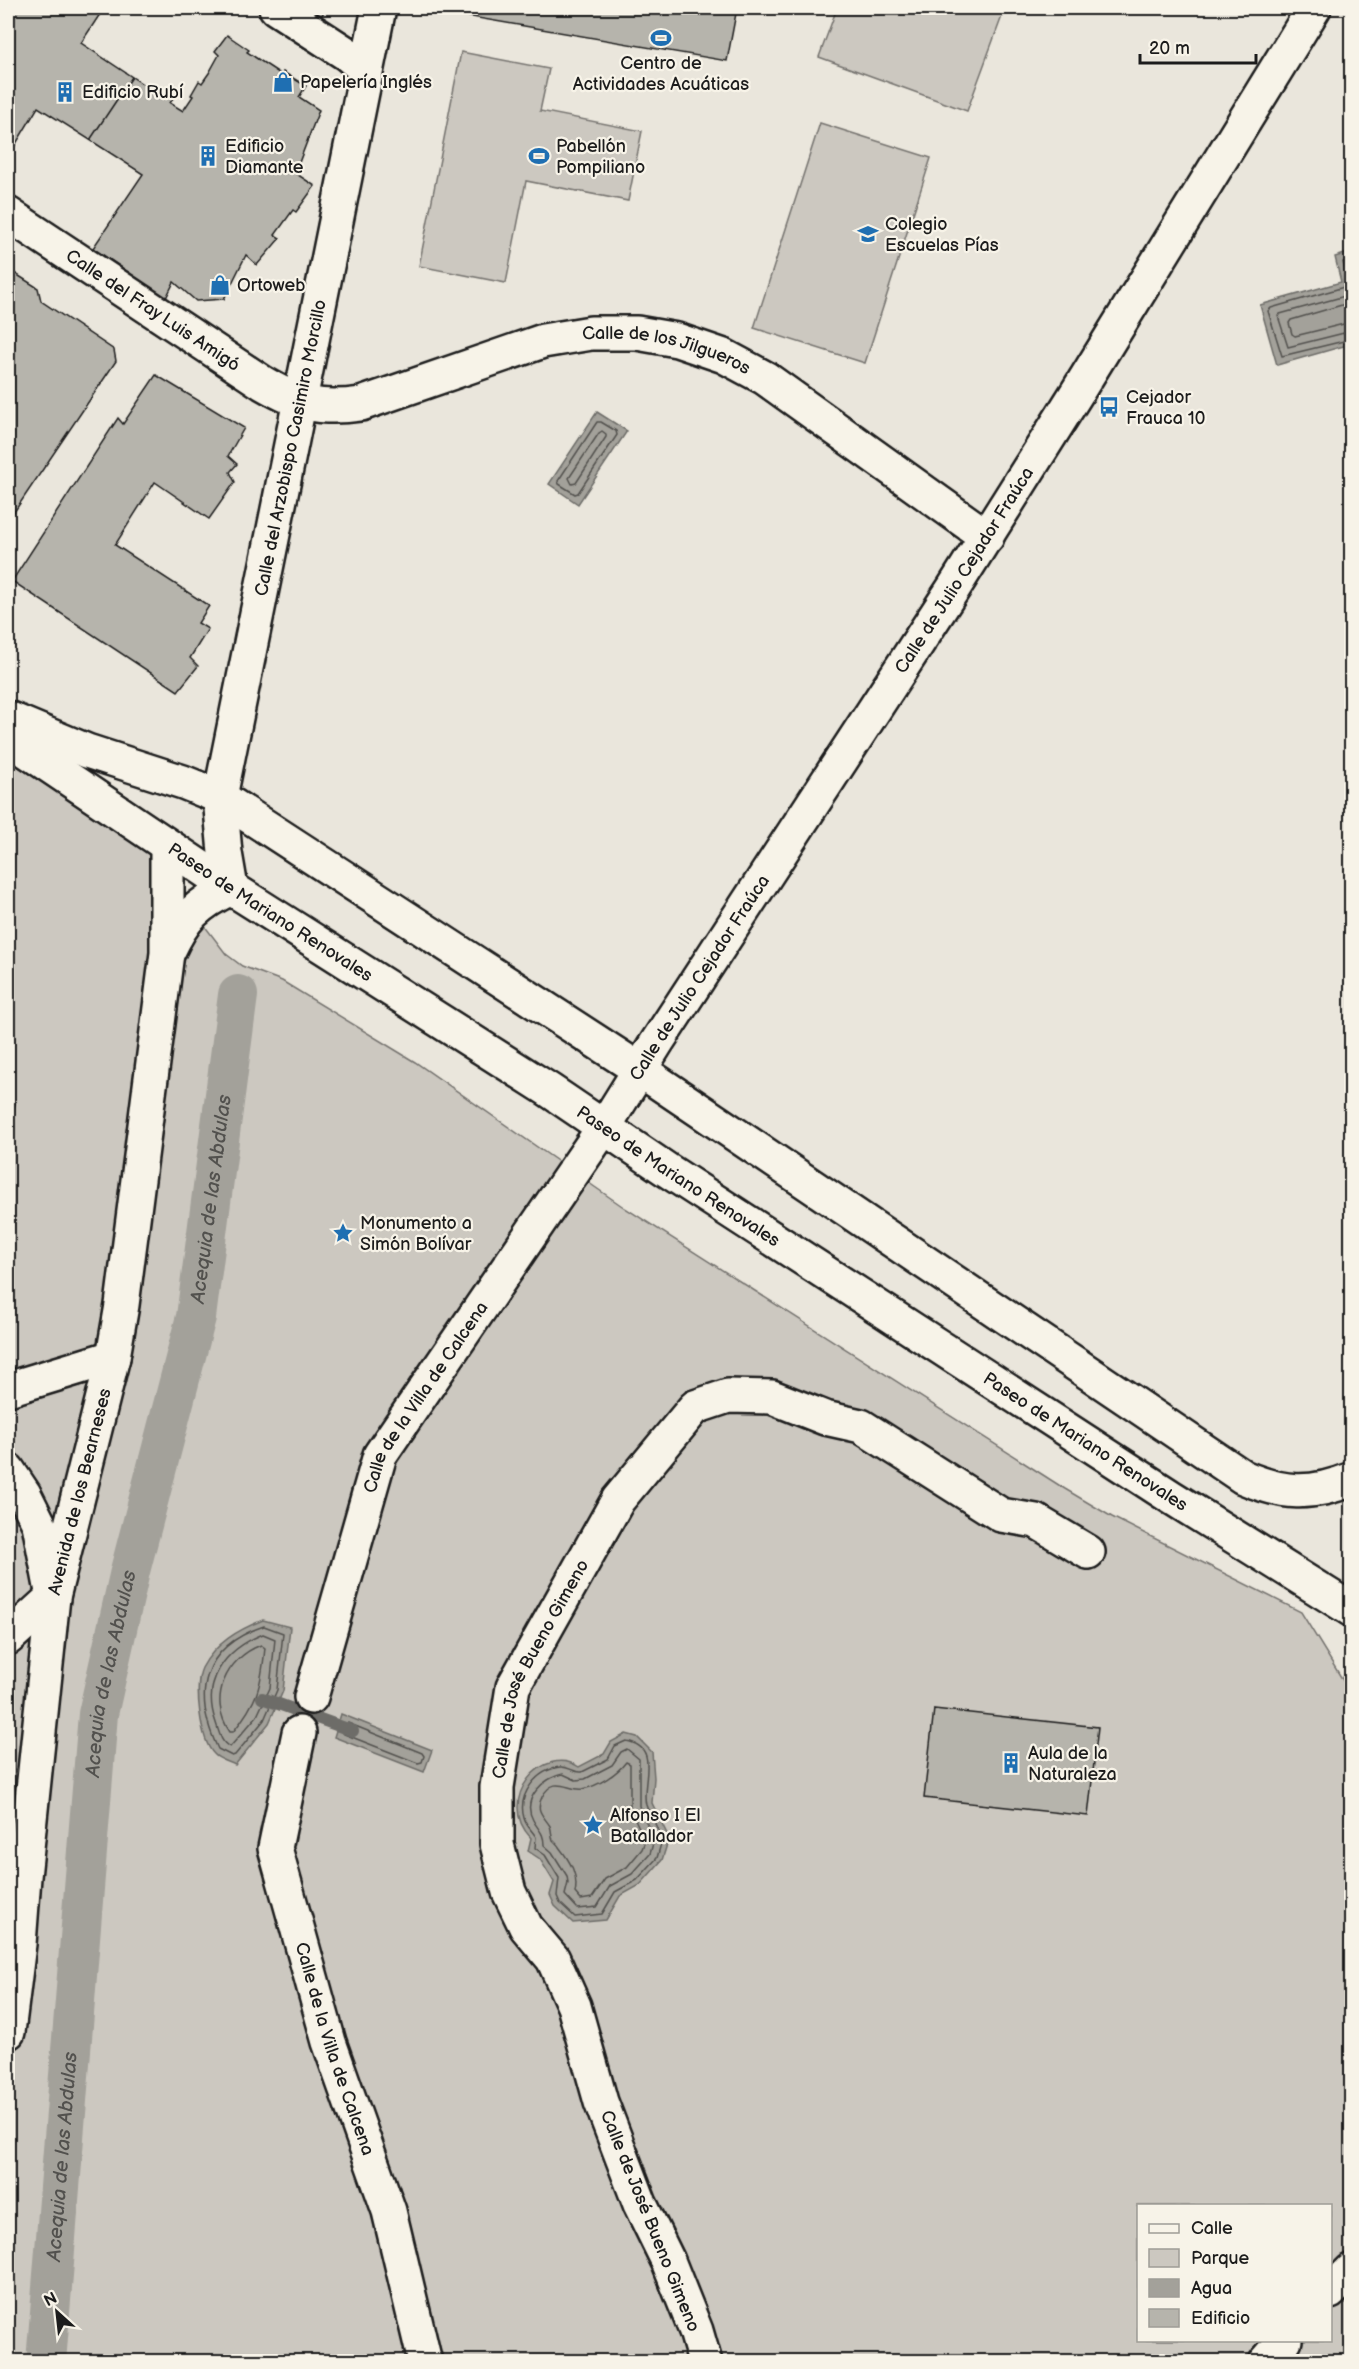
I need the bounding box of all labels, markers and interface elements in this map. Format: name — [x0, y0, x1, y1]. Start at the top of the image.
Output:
sports icon: Centro de Actividades Acuáticas — [649, 26, 673, 50]
scale bar — [1140, 27, 1256, 65]
text: 20 m — [1149, 38, 1190, 59]
place label: Centro de Actividades Acuáticas — [573, 53, 749, 95]
shop icon: Papelería Inglés — [271, 70, 295, 94]
place label: Papelería Inglés — [300, 72, 432, 93]
building icon: Edificio Rubí — [53, 80, 77, 104]
place label: Edificio Rubí — [82, 82, 184, 103]
place label: Edificio Diamante — [225, 136, 304, 178]
place label: Pabellón Pompiliano — [556, 136, 645, 178]
building icon: Edificio Diamante — [196, 144, 220, 168]
sports icon: Pabellón Pompiliano — [527, 144, 551, 168]
place label: Colegio Escuelas Pías — [885, 214, 999, 256]
school or university icon: Colegio Escuelas Pías — [856, 222, 880, 246]
street label: Calle del Fray Luis Amigó — [62, 245, 244, 375]
shop icon: Ortoweb — [208, 273, 232, 297]
place label: Ortoweb — [237, 275, 305, 296]
street label: Calle del Arzobispo Casimiro Morcillo — [250, 298, 331, 598]
street label: Calle de los Jilgueros — [581, 322, 754, 379]
place label: Cejador Frauca 10 — [1126, 387, 1205, 429]
bus stop icon: Cejador Frauca 10 — [1097, 395, 1121, 419]
street label: Calle de Julio Cejador Fraúca — [890, 463, 1038, 677]
street label: Paseo de Mariano Renovales — [164, 838, 377, 986]
street label: Calle de Julio Cejador Fraúca — [625, 871, 774, 1084]
water label: Acequia de las Abdulas — [186, 1093, 237, 1306]
street label: Paseo de Mariano Renovales — [573, 1101, 784, 1251]
place label: Monumento a Simón Bolívar — [360, 1213, 472, 1255]
place icon: Monumento a Simón Bolívar — [331, 1221, 355, 1245]
street label: Calle de la Villa de Calcena — [359, 1297, 492, 1495]
street label: Paseo de Mariano Renovales — [979, 1368, 1192, 1515]
street label: Avenida de los Bearneses — [43, 1386, 115, 1597]
street label: Calle de José Bueno Gimeno — [488, 1556, 593, 1780]
water label: Acequia de las Abdulas — [81, 1568, 142, 1779]
place label: Aula de la Naturaleza — [1028, 1743, 1117, 1785]
building icon: Aula de la Naturaleza — [999, 1751, 1023, 1775]
place label: Alfonso I El Batallador — [610, 1805, 701, 1847]
place icon: Alfonso I El Batallador — [581, 1813, 605, 1837]
street label: Calle de la Villa de Calcena — [291, 1940, 379, 2158]
water label: Acequia de las Abdulas — [42, 2051, 83, 2263]
street label: Calle de José Bueno Gimeno — [596, 2107, 704, 2335]
legend — [1137, 2204, 1332, 2342]
text: Calle — [1191, 2218, 1233, 2239]
text: Parque — [1191, 2248, 1249, 2269]
text: Agua — [1191, 2278, 1232, 2299]
north arrow — [27, 2282, 87, 2342]
text: N — [41, 2289, 61, 2311]
text: Edificio — [1191, 2308, 1250, 2329]

